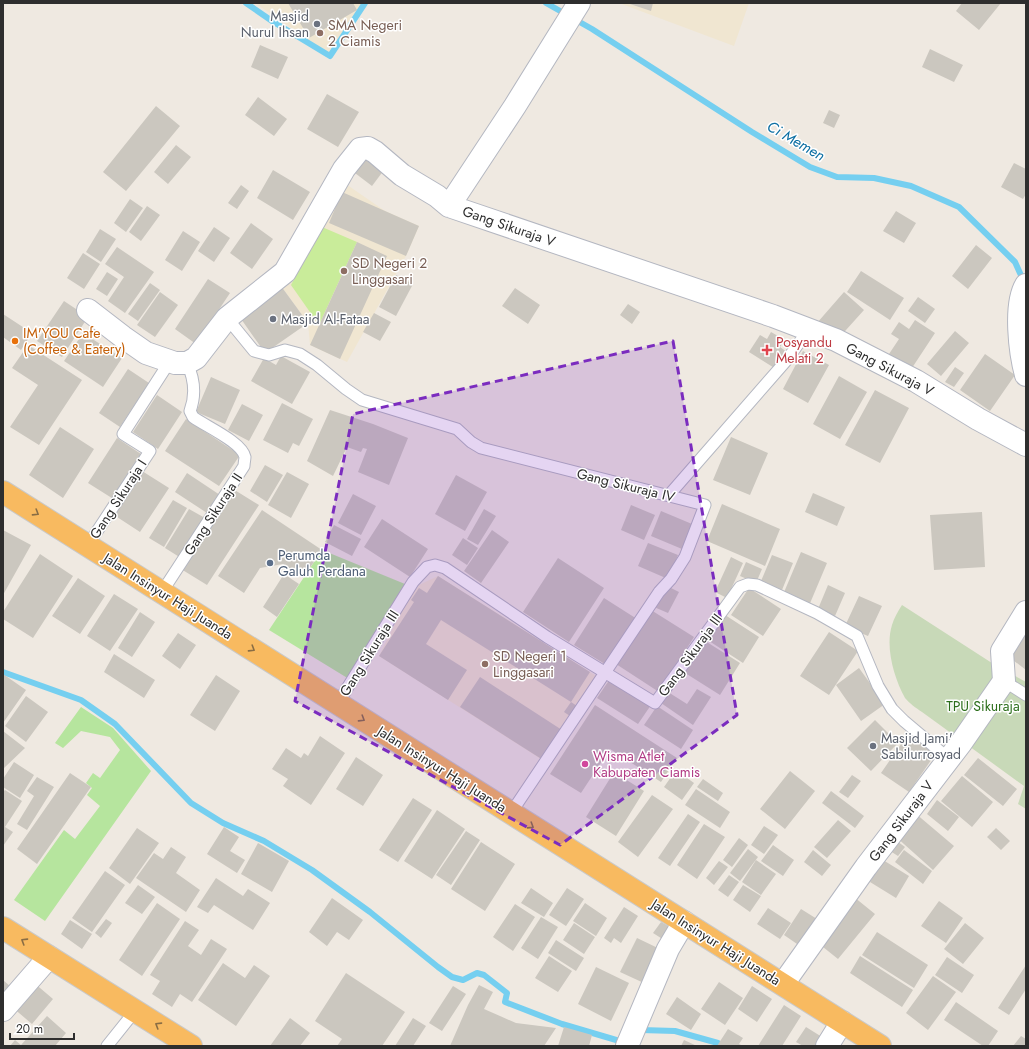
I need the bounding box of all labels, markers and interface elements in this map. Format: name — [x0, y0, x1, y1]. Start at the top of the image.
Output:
place label: Masjid Nurul Ihsan — [241, 6, 309, 42]
place label: SMA Negeri 2 Ciamis — [328, 15, 402, 51]
marker: Masjid Nurul Ihsan — [312, 19, 322, 29]
marker: SMA Negeri 2 Ciamis — [315, 28, 325, 38]
water label: Ci Memen — [763, 115, 829, 167]
street label: Gang Sikuraja V — [460, 201, 559, 251]
place label: SD Negeri 2 Linggasari — [352, 253, 427, 289]
marker: SD Negeri 2 Linggasari — [339, 266, 349, 276]
place label: Masjid Al-Fataa — [281, 309, 370, 329]
marker: Masjid Al-Fataa — [268, 314, 278, 324]
place label: IM'YOU Cafe (Coffee & Eatery) — [23, 323, 126, 359]
place label: Posyandu Melati 2 — [776, 332, 832, 368]
marker: IM'YOU Cafe (Coffee & Eatery) — [10, 336, 20, 346]
street label: Gang Sikuraja V — [842, 337, 938, 401]
marker: Posyandu Melati 2 — [761, 344, 773, 356]
street label: Gang Sikuraja I — [85, 455, 151, 543]
street label: Gang Sikuraja IV — [575, 463, 678, 507]
street label: Gang Sikuraja II — [179, 469, 247, 559]
one-way arrow — [32, 508, 39, 515]
place label: Perumda Galuh Perdana — [278, 545, 366, 581]
street label: Jalan Insinyur Haji Juanda — [98, 547, 236, 644]
marker: Perumda Galuh Perdana — [265, 558, 275, 568]
street label: Gang Sikuraja III — [335, 606, 403, 700]
street label: Gang Sikuraja III — [653, 609, 727, 701]
one-way arrow — [248, 645, 255, 652]
place label: SD Negeri 1 Linggasari — [493, 646, 567, 682]
marker: SD Negeri 1 Linggasari — [480, 659, 490, 669]
park label: TPU Sikuraja — [946, 696, 1020, 716]
one-way arrow — [358, 714, 365, 721]
street label: Jalan Insinyur Haji Juanda — [372, 720, 510, 817]
place label: Masjid Jami' Sabilurrosyad — [881, 728, 961, 764]
marker: Masjid Jami' Sabilurrosyad — [868, 741, 878, 751]
place label: Wisma Atlet Kabupaten Ciamis — [593, 746, 700, 782]
marker: Wisma Atlet Kabupaten Ciamis — [580, 759, 590, 769]
street label: Gang Sikuraja V — [864, 776, 939, 866]
one-way arrow — [527, 821, 534, 828]
street label: Jalan Insinyur Haji Juanda — [646, 893, 784, 990]
one-way arrow — [21, 938, 28, 946]
scale bar — [10, 1015, 74, 1041]
text: 20 m — [16, 1020, 43, 1038]
one-way arrow — [155, 1023, 162, 1030]

